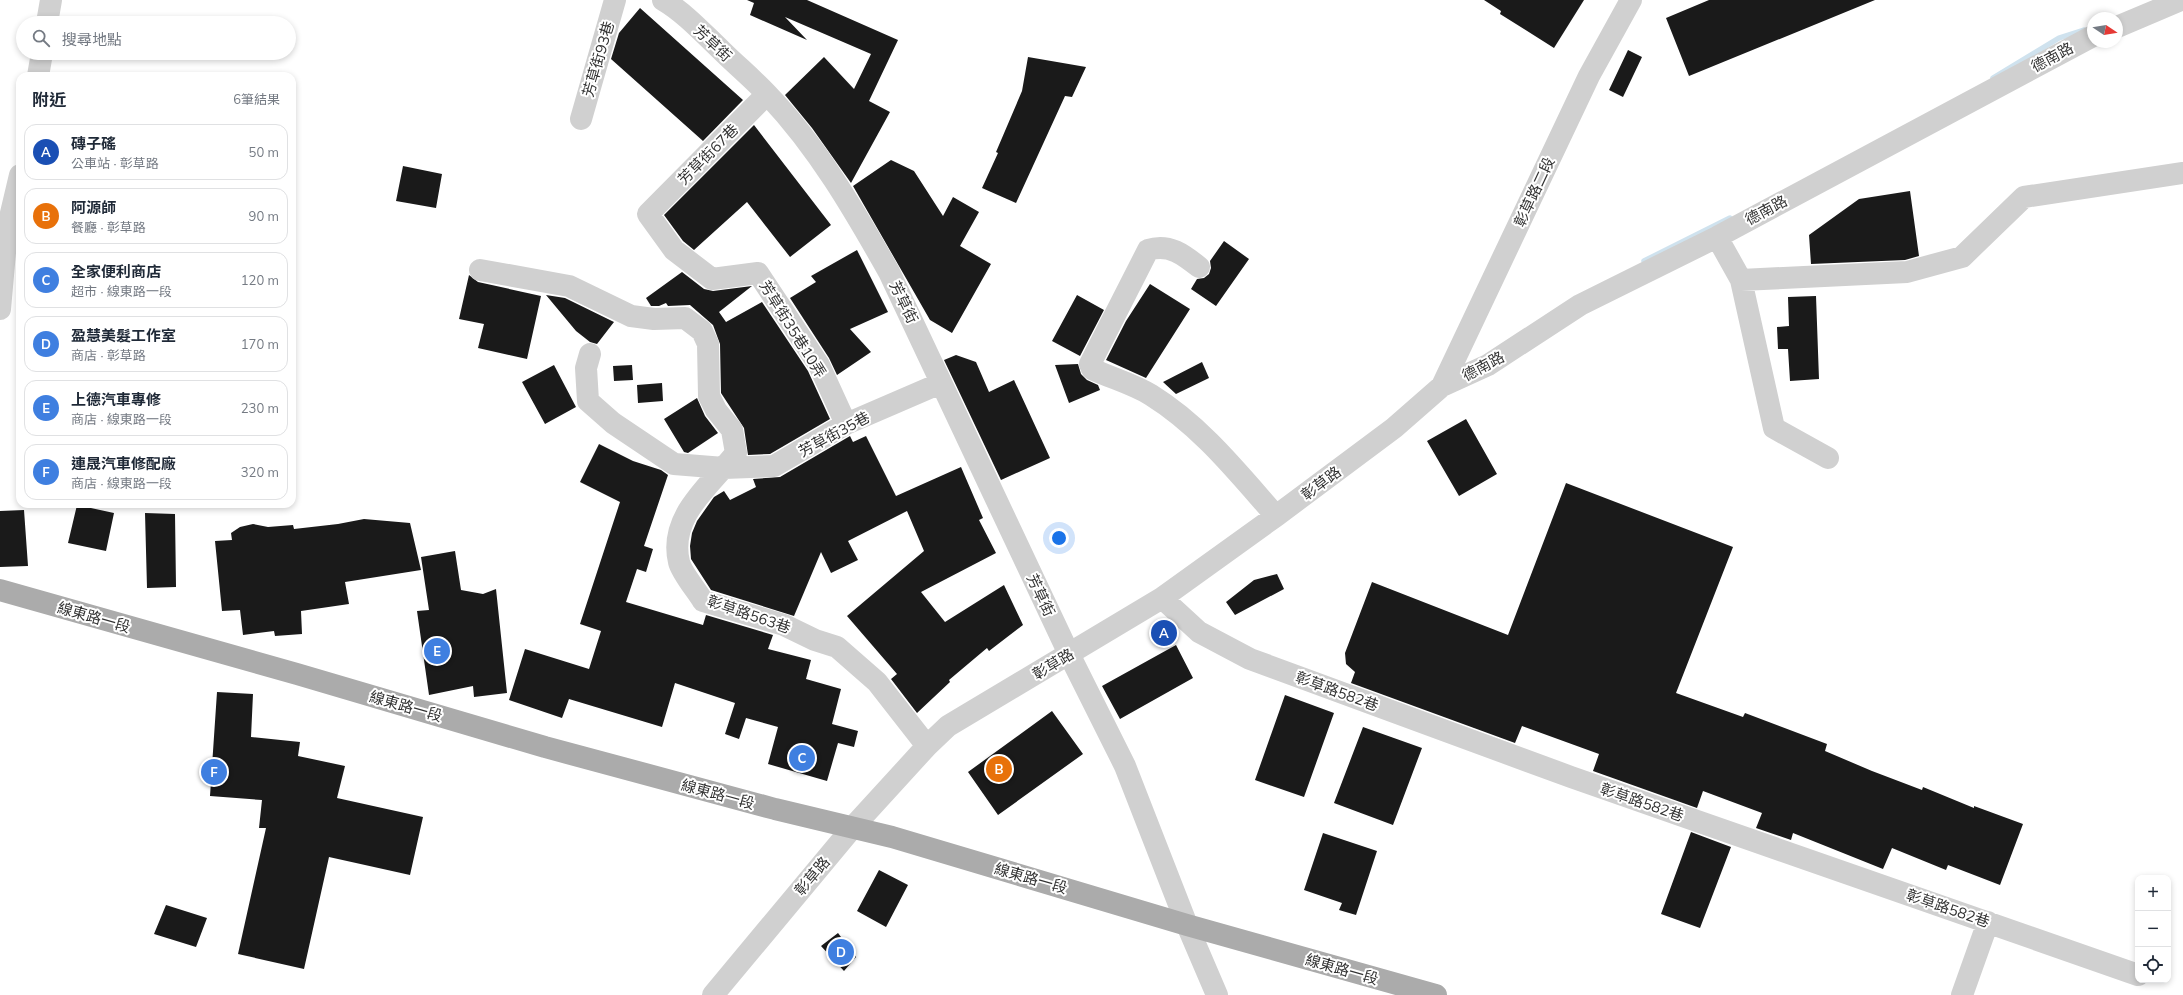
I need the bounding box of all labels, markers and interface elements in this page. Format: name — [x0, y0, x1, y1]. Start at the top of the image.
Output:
north arrow — [2087, 12, 2123, 48]
search box — [16, 16, 296, 60]
street label: 芳草街93巷 — [578, 19, 618, 99]
street label: 芳草街 — [690, 21, 736, 65]
icon: search — [30, 27, 52, 49]
text: 搜尋地點 — [62, 30, 122, 49]
street label: 德南路 — [2028, 38, 2076, 76]
text: 附近 — [32, 89, 66, 110]
text: 6筆結果 — [233, 91, 280, 107]
street label: 芳草街67巷 — [674, 120, 742, 188]
text: 磚子磘 — [71, 134, 116, 153]
text: A — [41, 144, 51, 160]
text: 50 m — [249, 144, 279, 160]
street label: 彰草路二段 — [1510, 154, 1558, 230]
text: 公車站 · 彰草路 — [71, 155, 159, 171]
street label: 德南路 — [1742, 191, 1790, 229]
text: 阿源師 — [71, 198, 116, 217]
text: B — [42, 208, 50, 224]
text: 90 m — [249, 208, 279, 224]
text: 餐廳 · 彰草路 — [71, 219, 146, 235]
text: 全家便利商店 — [71, 262, 161, 281]
text: C — [42, 272, 50, 288]
text: 120 m — [241, 272, 279, 288]
street label: 芳草街35巷10弄 — [756, 277, 830, 381]
street label: 芳草街 — [886, 278, 922, 326]
text: 超市 · 線東路一段 — [71, 283, 172, 299]
text: 盈慧美髮工作室 — [71, 326, 176, 345]
text: D — [41, 336, 51, 352]
text: 170 m — [241, 336, 279, 352]
text: 商店 · 彰草路 — [71, 347, 146, 363]
street label: 德南路 — [1459, 347, 1507, 385]
text: 上德汽車專修 — [71, 390, 161, 409]
text: E — [42, 400, 50, 416]
text: 230 m — [241, 400, 279, 416]
street label: 芳草街35巷 — [795, 407, 873, 461]
text: 商店 · 線東路一段 — [71, 411, 172, 427]
text: 連晟汽車修配廠 — [71, 454, 176, 473]
street label: 彰草路 — [1297, 462, 1345, 504]
text: F — [42, 464, 50, 480]
text: 320 m — [241, 464, 279, 480]
text: 商店 · 線東路一段 — [71, 475, 172, 491]
your location — [1049, 528, 1069, 548]
street label: 芳草街 — [1023, 571, 1059, 619]
street label: 彰草路563巷 — [705, 591, 793, 637]
street label: 線東路一段 — [55, 598, 133, 636]
pin: A — [1151, 618, 1177, 648]
pin: E — [424, 636, 450, 666]
street label: 彰草路 — [1029, 644, 1077, 684]
street label: 彰草路582巷 — [1293, 667, 1381, 715]
street label: 線東路一段 — [367, 687, 445, 725]
pin: C — [789, 743, 815, 773]
pin: B — [986, 754, 1012, 784]
pin: F — [201, 757, 227, 787]
street label: 線東路一段 — [679, 775, 757, 813]
street label: 彰草路582巷 — [1598, 779, 1686, 825]
street label: 彰草路 — [790, 853, 834, 899]
street label: 線東路一段 — [992, 859, 1070, 897]
map controls — [2135, 875, 2171, 983]
button: + — [2135, 875, 2171, 911]
street label: 彰草路582巷 — [1904, 885, 1992, 931]
button: − — [2135, 911, 2171, 947]
pin: D — [828, 937, 854, 967]
button: locate — [2135, 947, 2171, 983]
street label: 線東路一段 — [1303, 950, 1381, 988]

